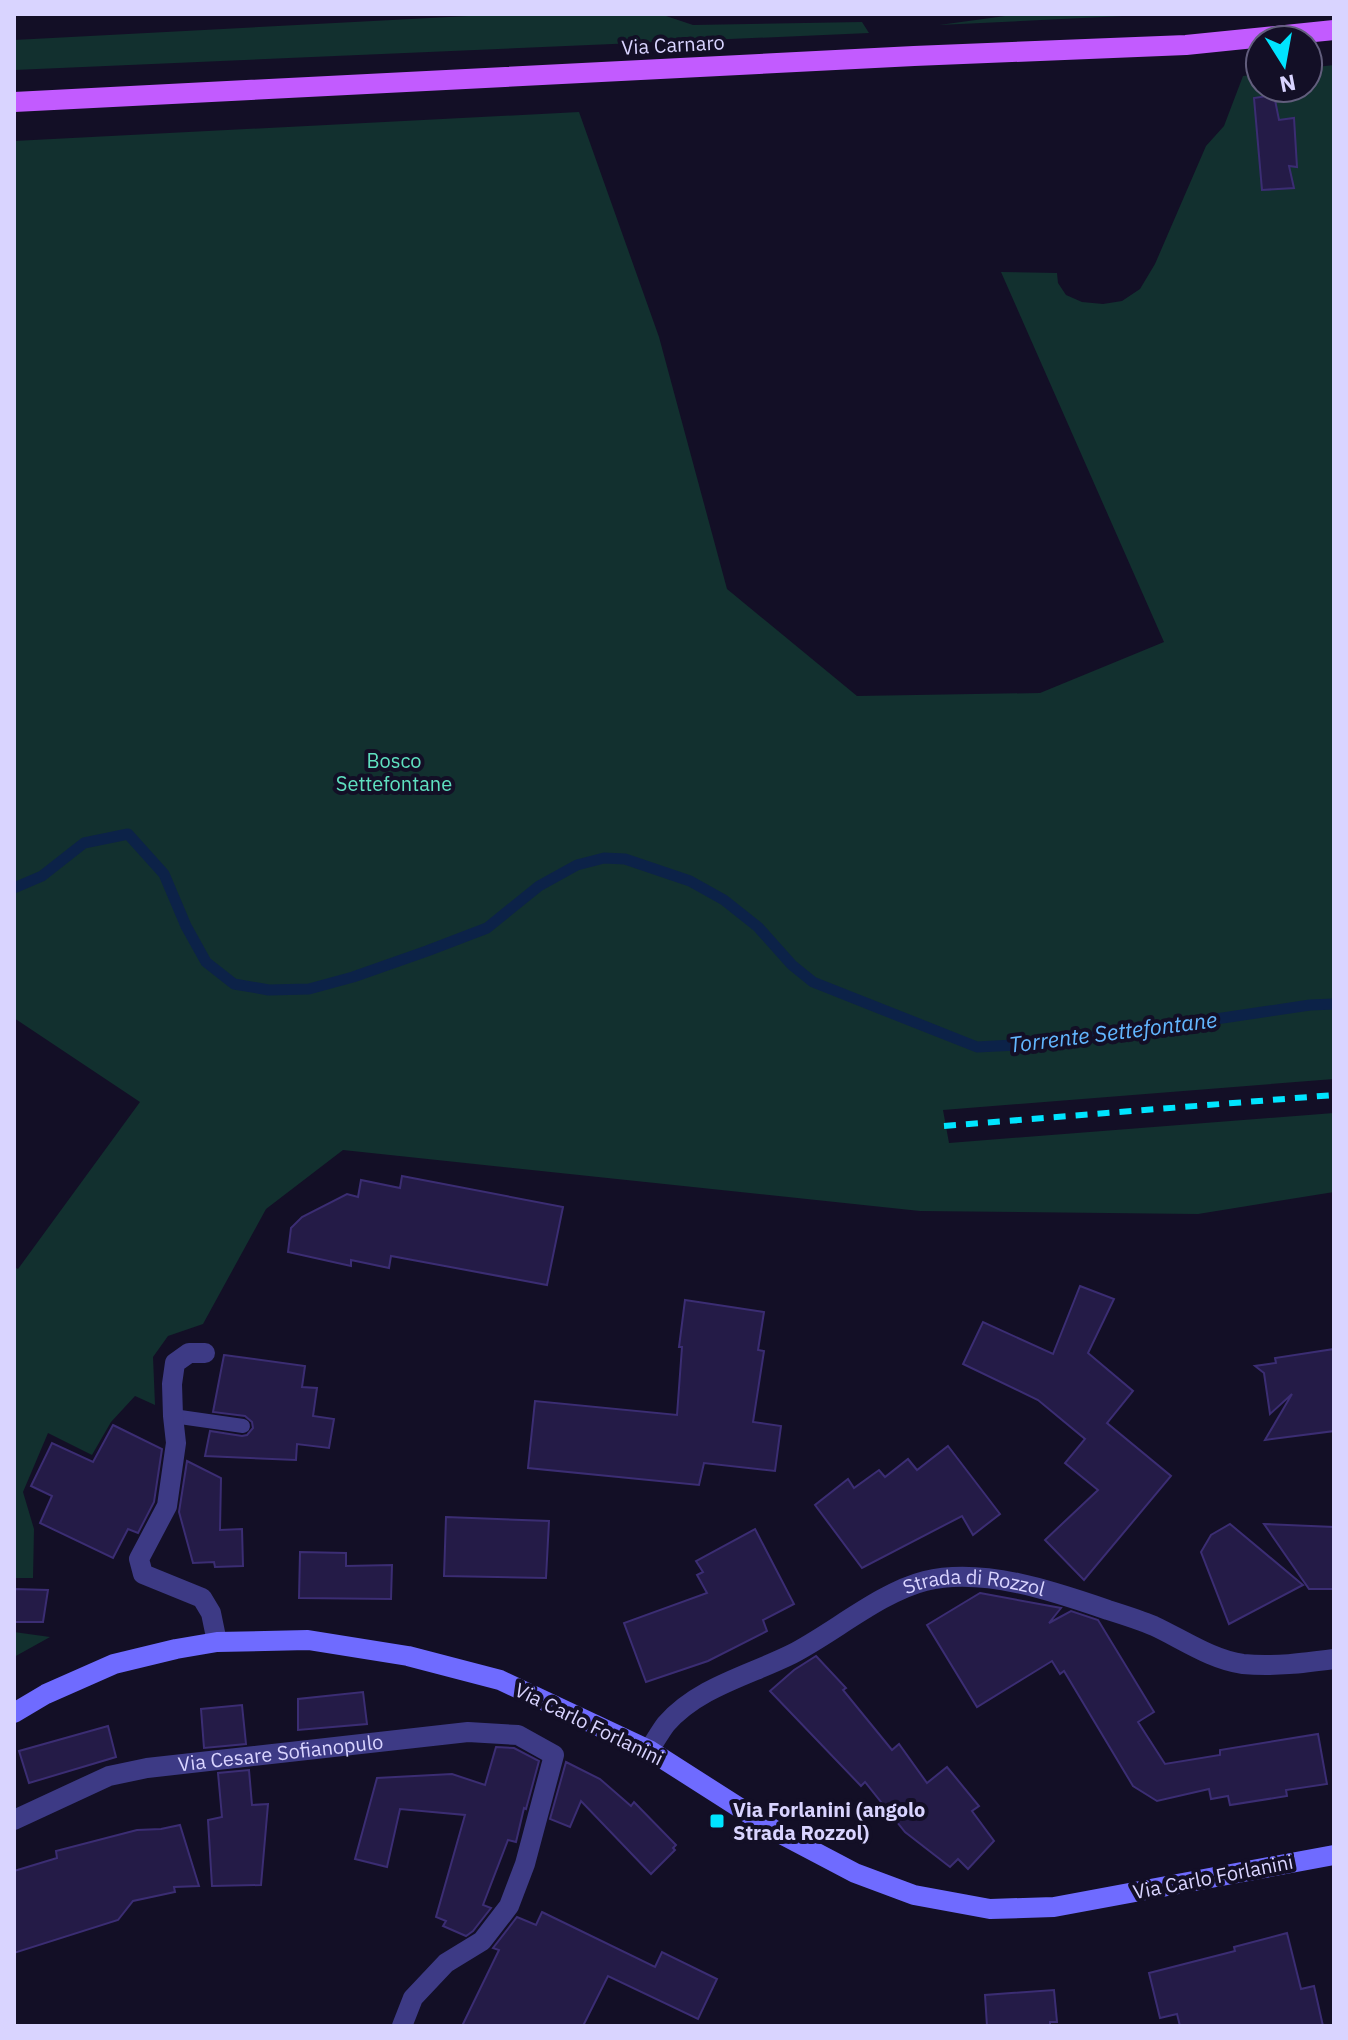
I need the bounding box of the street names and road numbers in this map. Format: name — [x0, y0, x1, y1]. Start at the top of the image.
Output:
street label: Via Carnaro — [621, 28, 725, 61]
street label: Strada di Rozzol — [899, 1563, 1048, 1602]
street label: Via Carlo Forlanini — [510, 1676, 668, 1771]
street label: Via Cesare Sofianopulo — [177, 1728, 385, 1777]
street label: Via Carlo Forlanini — [1131, 1848, 1295, 1905]

